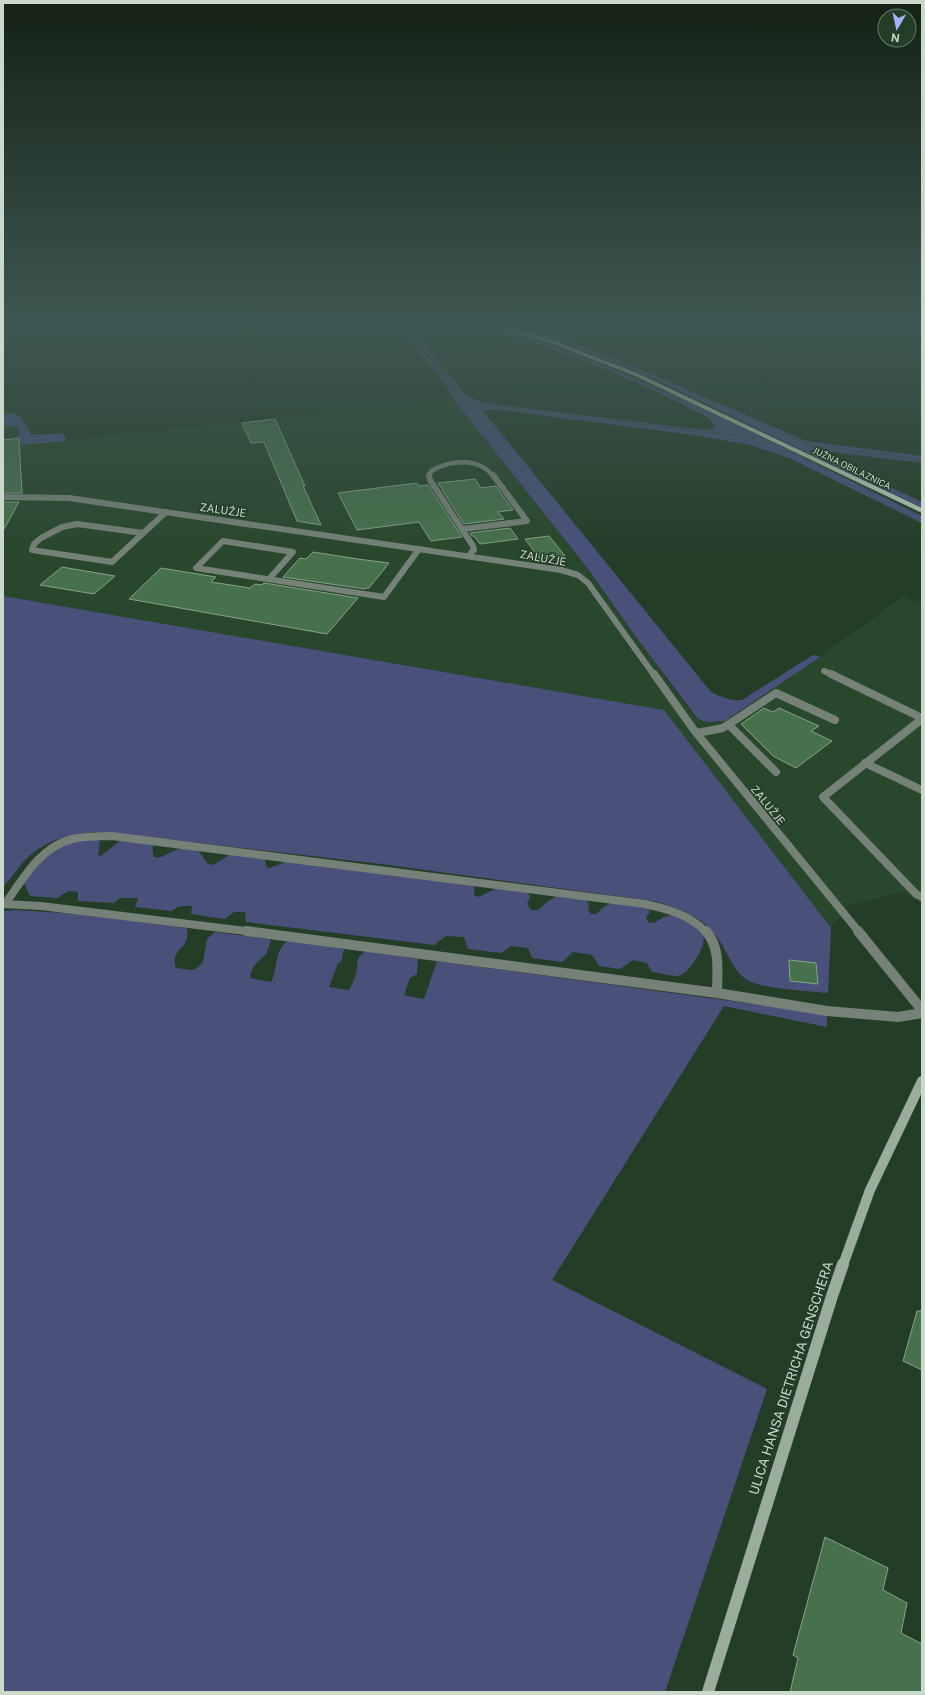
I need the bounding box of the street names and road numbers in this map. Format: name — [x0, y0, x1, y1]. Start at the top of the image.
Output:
street label: JUŽNA OBILAZNICA — [811, 444, 893, 492]
street label: ZALUŽJE — [199, 501, 247, 519]
street label: ZALUŽJE — [519, 548, 567, 568]
street label: ZALUŽJE — [749, 783, 788, 827]
street label: ULICA HANSA DIETRICHA GENSCHERA — [746, 1259, 836, 1497]

